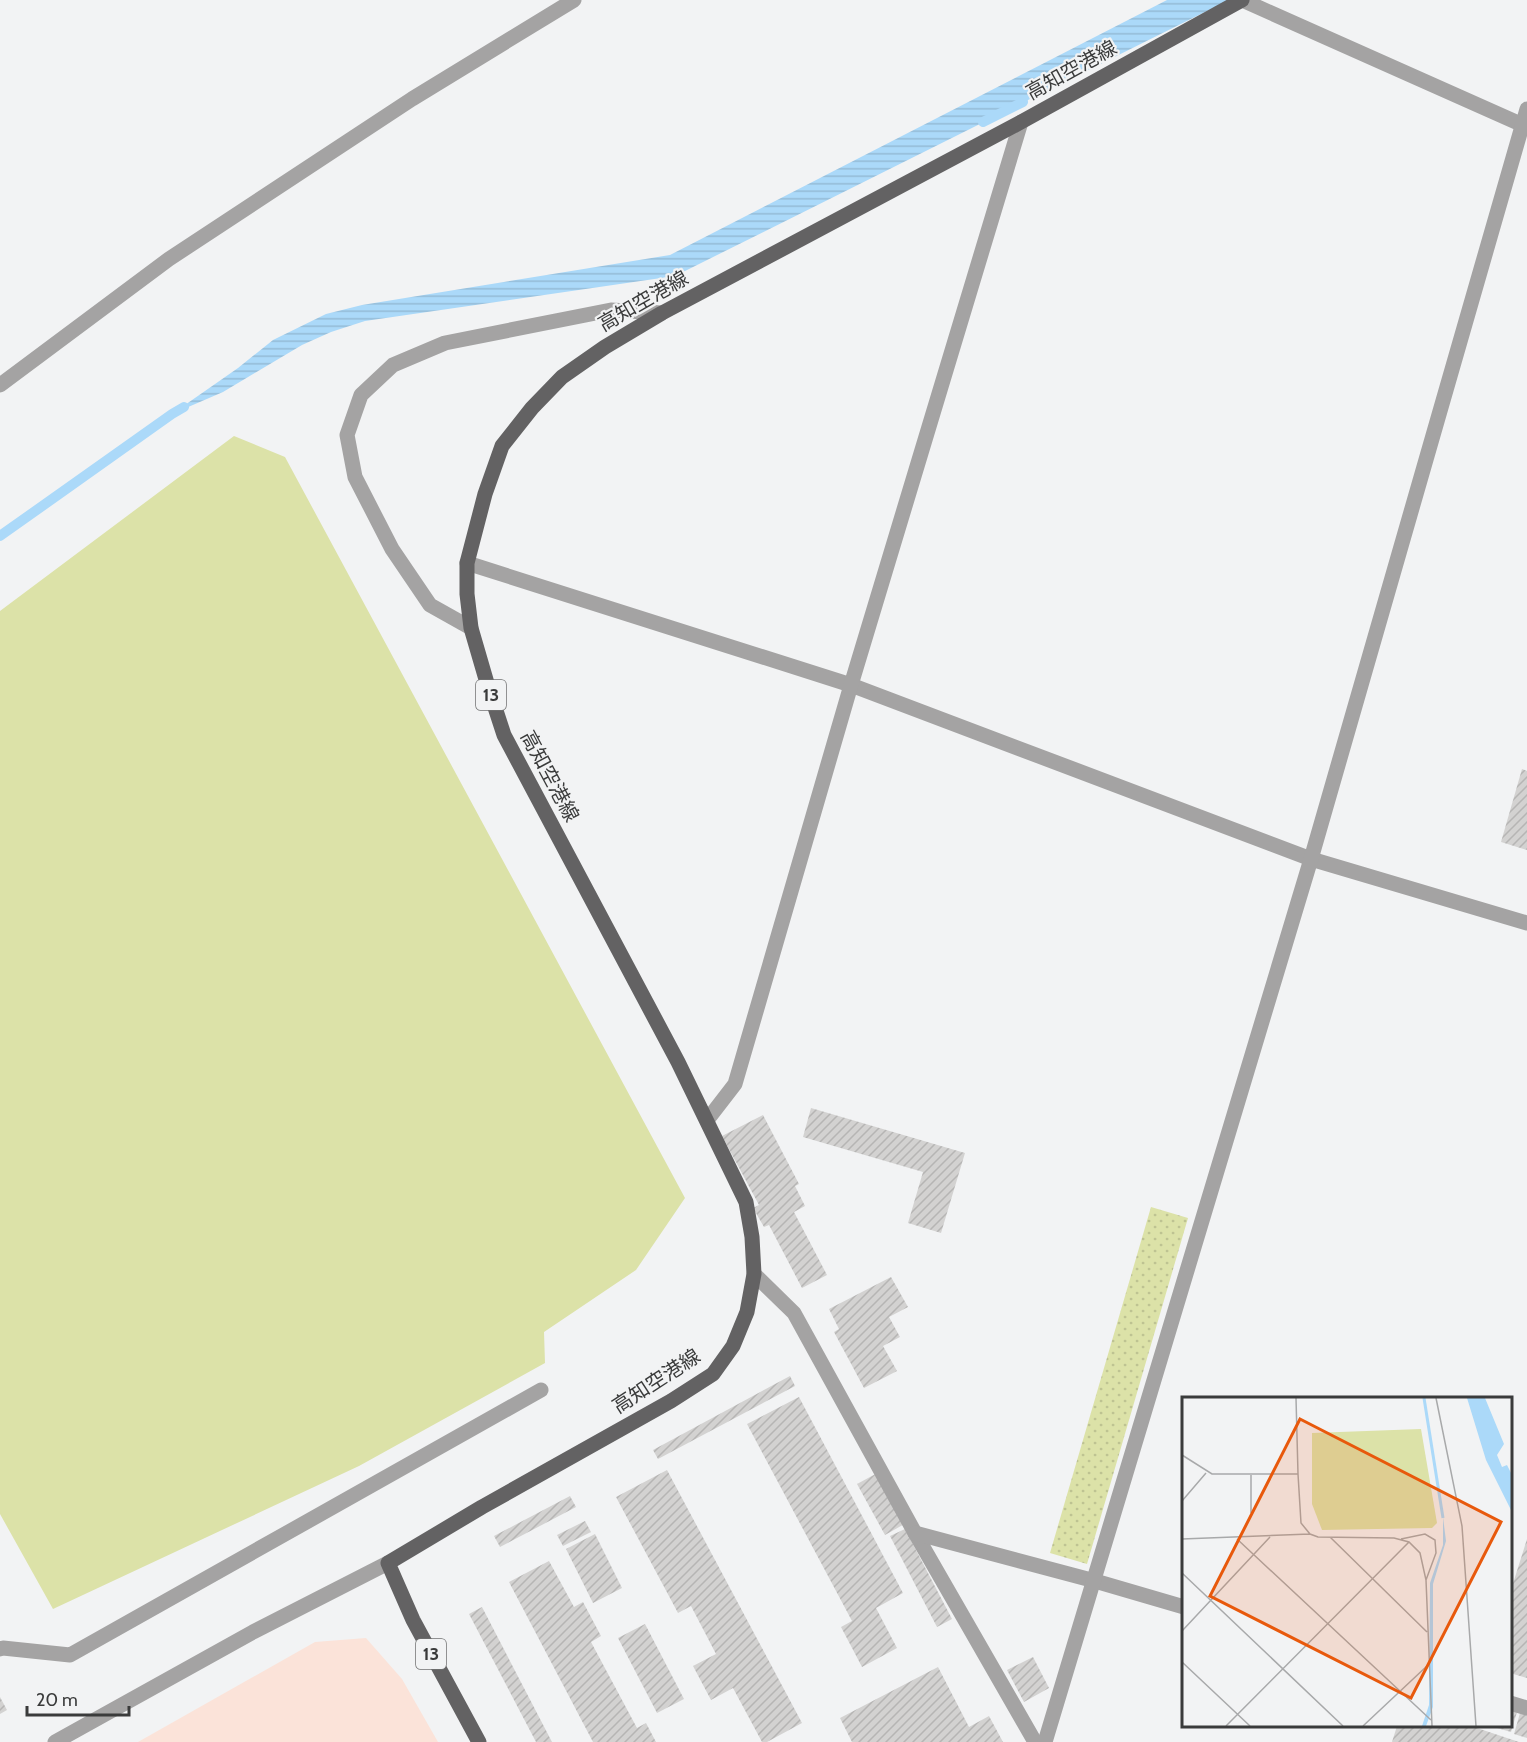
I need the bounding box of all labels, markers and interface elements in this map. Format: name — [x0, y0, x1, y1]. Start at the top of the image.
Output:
street label: 高知空港線 — [1021, 35, 1121, 105]
street label: 高知空港線 — [594, 266, 692, 336]
road number: 13 — [476, 680, 506, 710]
street label: 高知空港線 — [516, 726, 584, 826]
street label: 高知空港線 — [608, 1344, 704, 1418]
inset map — [1182, 1397, 1512, 1727]
road number: 13 — [416, 1639, 446, 1669]
scale bar — [27, 1679, 129, 1717]
text: 20 m — [36, 1689, 78, 1711]

